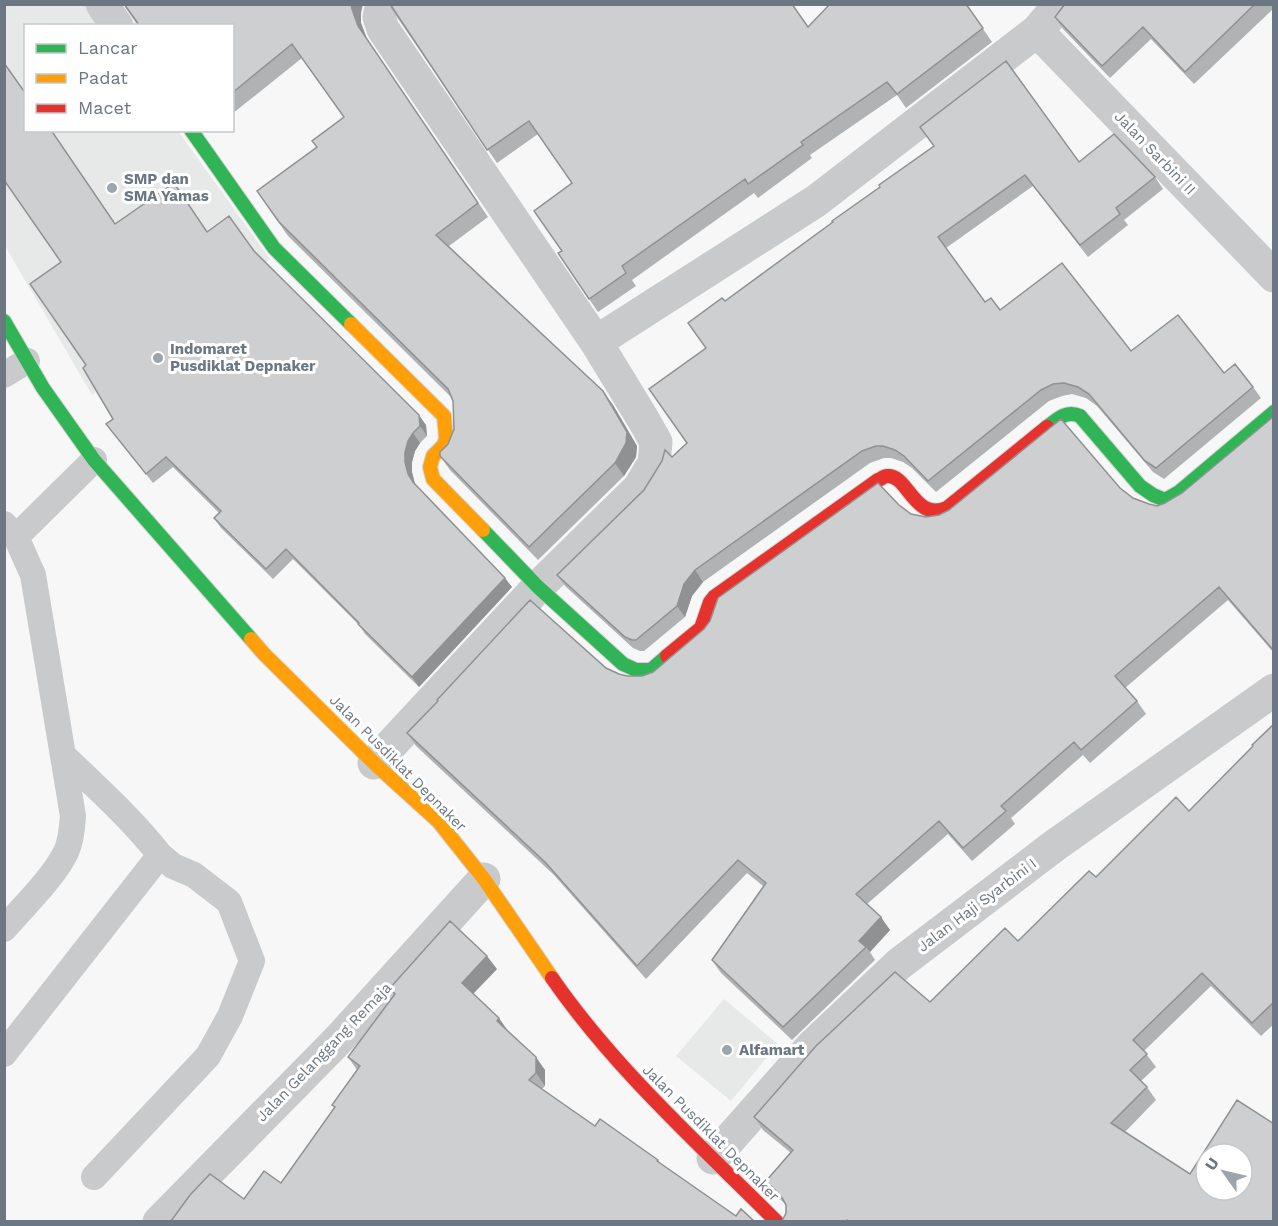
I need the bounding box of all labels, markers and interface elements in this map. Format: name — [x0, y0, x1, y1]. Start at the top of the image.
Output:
legend — [24, 24, 234, 132]
text: Lancar — [78, 37, 138, 58]
text: Padat — [78, 67, 128, 88]
text: Macet — [78, 97, 132, 118]
street label: Jalan Sarbini II — [1111, 108, 1199, 198]
place label: SMP dan SMA Yamas — [124, 170, 209, 205]
marker: SMP dan SMA Yamas — [105, 181, 119, 195]
place label: Indomaret Pusdiklat Depnaker — [170, 340, 316, 375]
marker: Indomaret Pusdiklat Depnaker — [151, 351, 165, 365]
street label: Jalan Pusdiklat Depnaker — [326, 691, 470, 835]
street label: Jalan Haji Syarbini I — [914, 854, 1040, 956]
street label: Jalan Gelanggang Remaja — [253, 978, 396, 1125]
place label: Alfamart — [739, 1041, 805, 1059]
marker: Alfamart — [720, 1043, 734, 1057]
street label: Jalan Pusdiklat Depnaker — [639, 1061, 783, 1205]
north arrow — [1194, 1142, 1254, 1202]
text: U — [1201, 1154, 1223, 1174]

